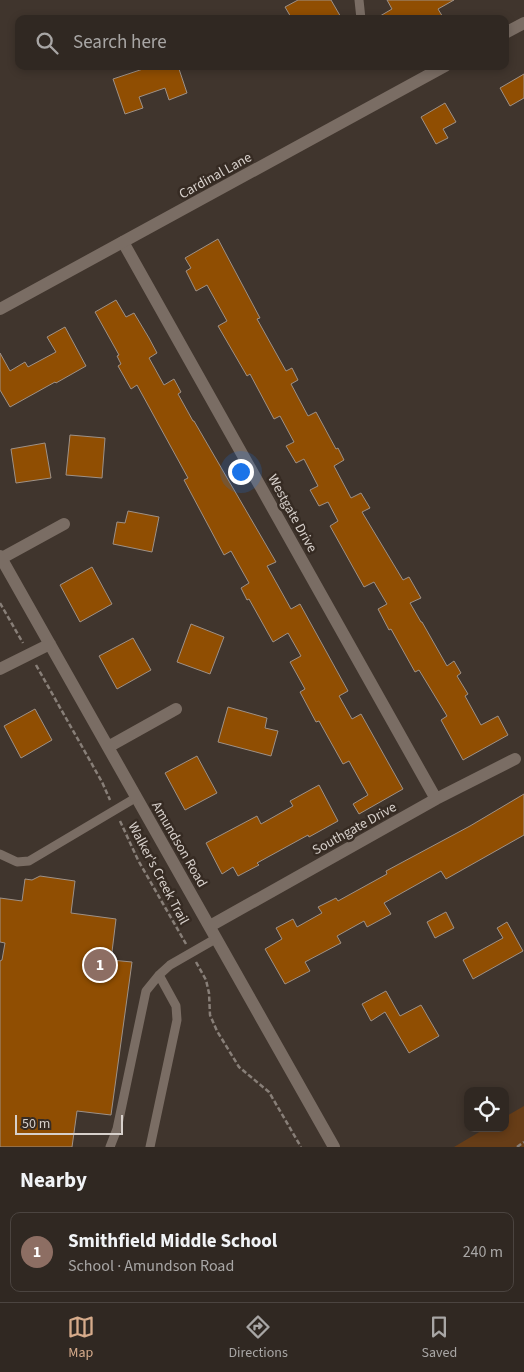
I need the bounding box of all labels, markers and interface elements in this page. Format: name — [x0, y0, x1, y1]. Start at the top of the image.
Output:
search box — [15, 15, 509, 70]
icon: search — [33, 29, 61, 57]
text: Search here — [73, 29, 167, 56]
street label: Cardinal Lane — [175, 148, 256, 204]
your location — [228, 459, 254, 485]
street label: Westgate Drive — [262, 471, 322, 556]
street label: Southgate Drive — [309, 797, 400, 860]
street label: Amundson Road — [146, 798, 212, 891]
street label: Walker's Creek Trail — [123, 819, 194, 929]
pin: 1 — [84, 946, 116, 984]
map controls — [464, 1087, 509, 1132]
button: locate — [464, 1087, 509, 1132]
scale bar — [15, 1112, 122, 1135]
text: 50 m — [22, 1114, 50, 1134]
text: Nearby — [20, 1165, 87, 1195]
text: Smithfield Middle School — [68, 1228, 277, 1255]
text: 1 — [33, 1241, 41, 1263]
text: 240 m — [463, 1241, 503, 1263]
text: School · Amundson Road — [68, 1255, 234, 1277]
tab: Map — [67, 1313, 95, 1363]
tab: Directions — [229, 1313, 288, 1363]
tab: Saved — [421, 1313, 457, 1363]

